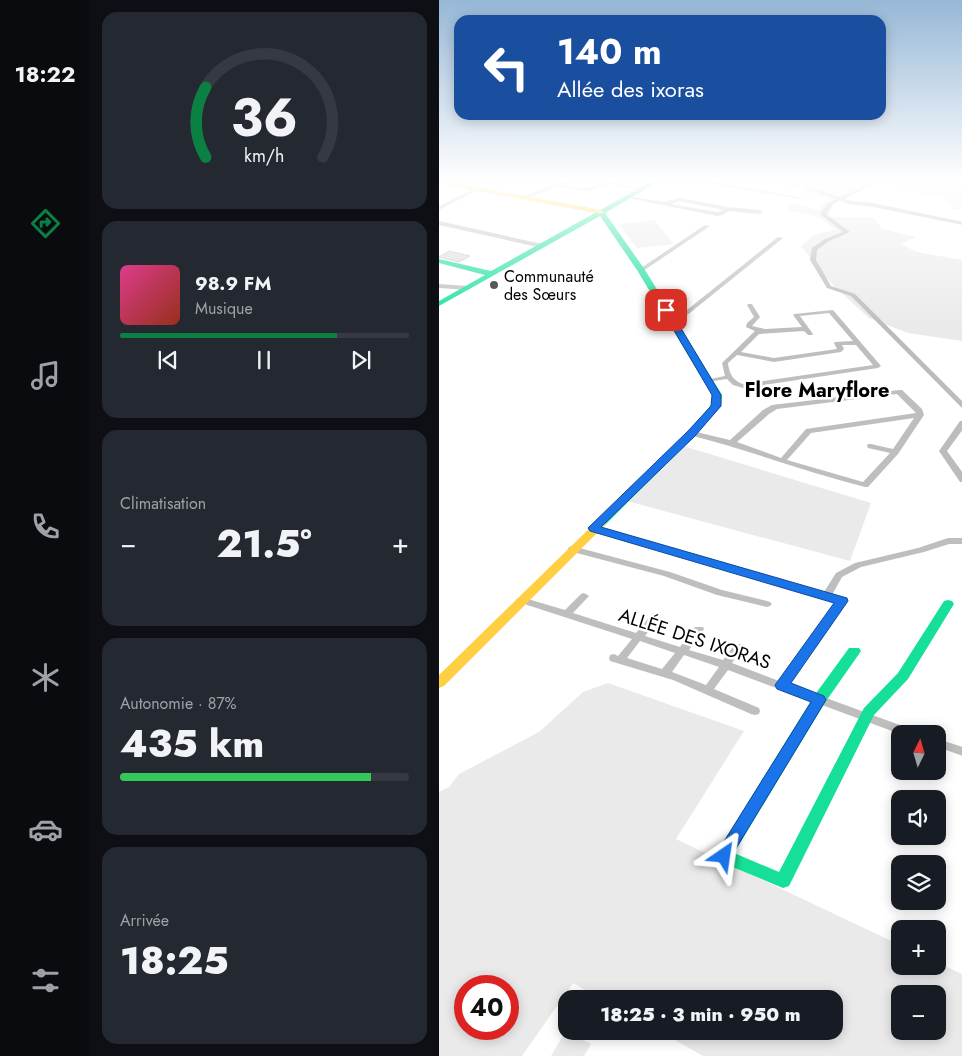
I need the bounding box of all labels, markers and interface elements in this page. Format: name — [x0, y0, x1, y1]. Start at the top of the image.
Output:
text: 140 m — [557, 27, 662, 77]
icon: left — [474, 35, 539, 100]
text: 18:22 — [15, 58, 75, 90]
text: Allée des ixoras — [557, 73, 704, 105]
text: 36 — [231, 80, 298, 156]
text: km/h — [244, 143, 285, 169]
icon: directions — [28, 206, 63, 241]
place label: Communauté des Sœurs — [504, 265, 594, 306]
text: 98.9 FM — [195, 270, 271, 297]
marker: Communauté des Sœurs — [488, 279, 500, 291]
pin — [645, 289, 687, 331]
icon: arrive — [652, 296, 680, 324]
text: Musique — [195, 297, 253, 320]
icon: previous — [154, 346, 182, 374]
icon: pause — [250, 346, 278, 374]
icon: next — [347, 346, 375, 374]
icon: music — [28, 358, 63, 393]
district label: Flore Maryflore — [745, 376, 889, 405]
text: Climatisation — [120, 492, 206, 515]
icon: phone — [28, 509, 63, 544]
text: 21.5° — [216, 516, 312, 571]
text: − — [120, 523, 137, 564]
text: + — [392, 523, 409, 564]
street label: ALLÉE DES IXORAS — [615, 601, 774, 676]
icon: climate — [28, 660, 63, 695]
text: Autonomie · 87% — [120, 692, 237, 715]
text: 435 km — [120, 716, 264, 771]
north arrow — [891, 725, 947, 780]
map controls — [891, 725, 946, 1040]
button: sound — [891, 790, 946, 845]
icon: car — [28, 812, 63, 847]
position arrow — [697, 829, 749, 881]
button: layers — [891, 855, 946, 910]
text: Arrivée — [120, 909, 169, 932]
button: + — [891, 920, 946, 975]
text: 18:25 — [120, 933, 229, 988]
icon: filters — [28, 963, 63, 998]
speed limit sign: 40 — [454, 975, 519, 1040]
button: − — [891, 985, 946, 1040]
text: 18:25 · 3 min · 950 m — [600, 1001, 801, 1028]

